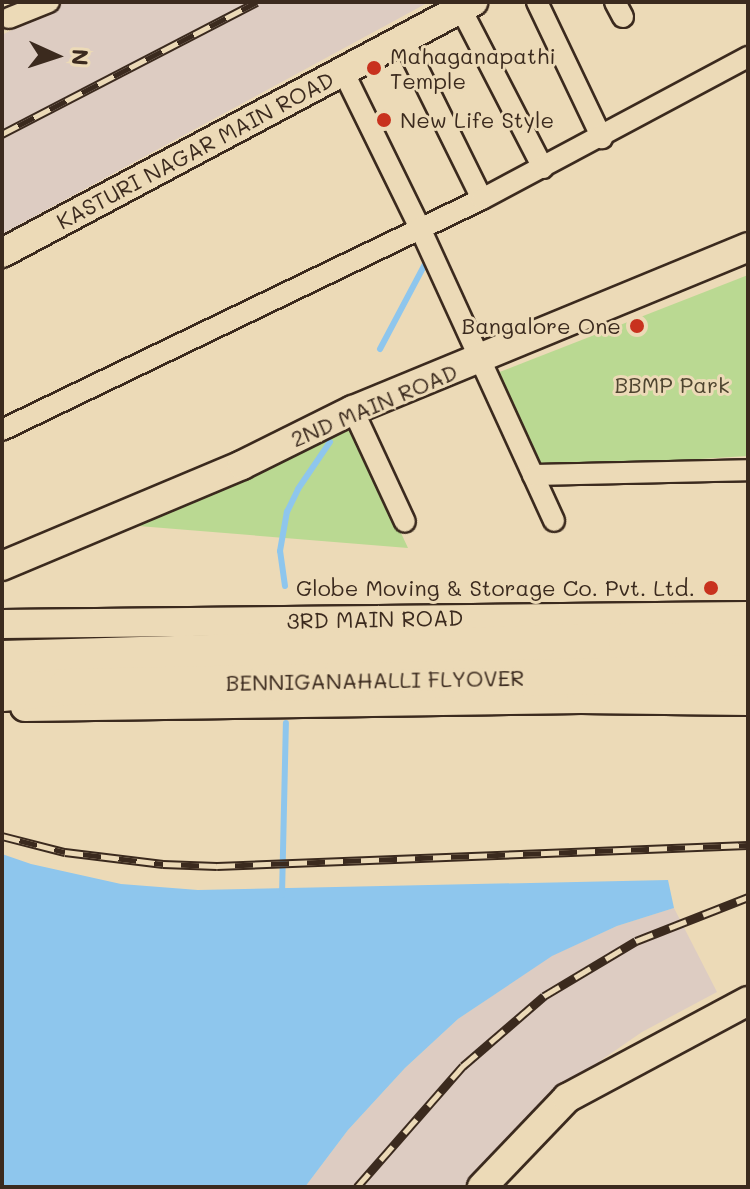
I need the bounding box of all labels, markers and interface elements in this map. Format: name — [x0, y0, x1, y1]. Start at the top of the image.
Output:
north arrow — [16, 16, 96, 96]
place label: Mahaganapathi Temple — [390, 42, 556, 94]
text: N — [66, 48, 95, 66]
marker: Mahaganapathi Temple — [365, 59, 383, 77]
street label: KASTURI NAGAR MAIN ROAD — [52, 65, 338, 235]
place label: New Life Style — [400, 107, 554, 133]
marker: New Life Style — [375, 111, 393, 129]
place label: Bangalore One — [461, 313, 621, 339]
marker: Bangalore One — [628, 317, 646, 335]
street label: 2ND MAIN ROAD — [287, 358, 461, 452]
park label: BBMP Park — [614, 372, 730, 398]
place label: Globe Moving & Storage Co. Pvt. Ltd. — [296, 575, 695, 601]
marker: Globe Moving & Storage Co. Pvt. Ltd. — [702, 579, 720, 597]
street label: 3RD MAIN ROAD — [286, 604, 464, 634]
street label: BENNIGANAHALLI FLYOVER — [225, 664, 525, 696]

